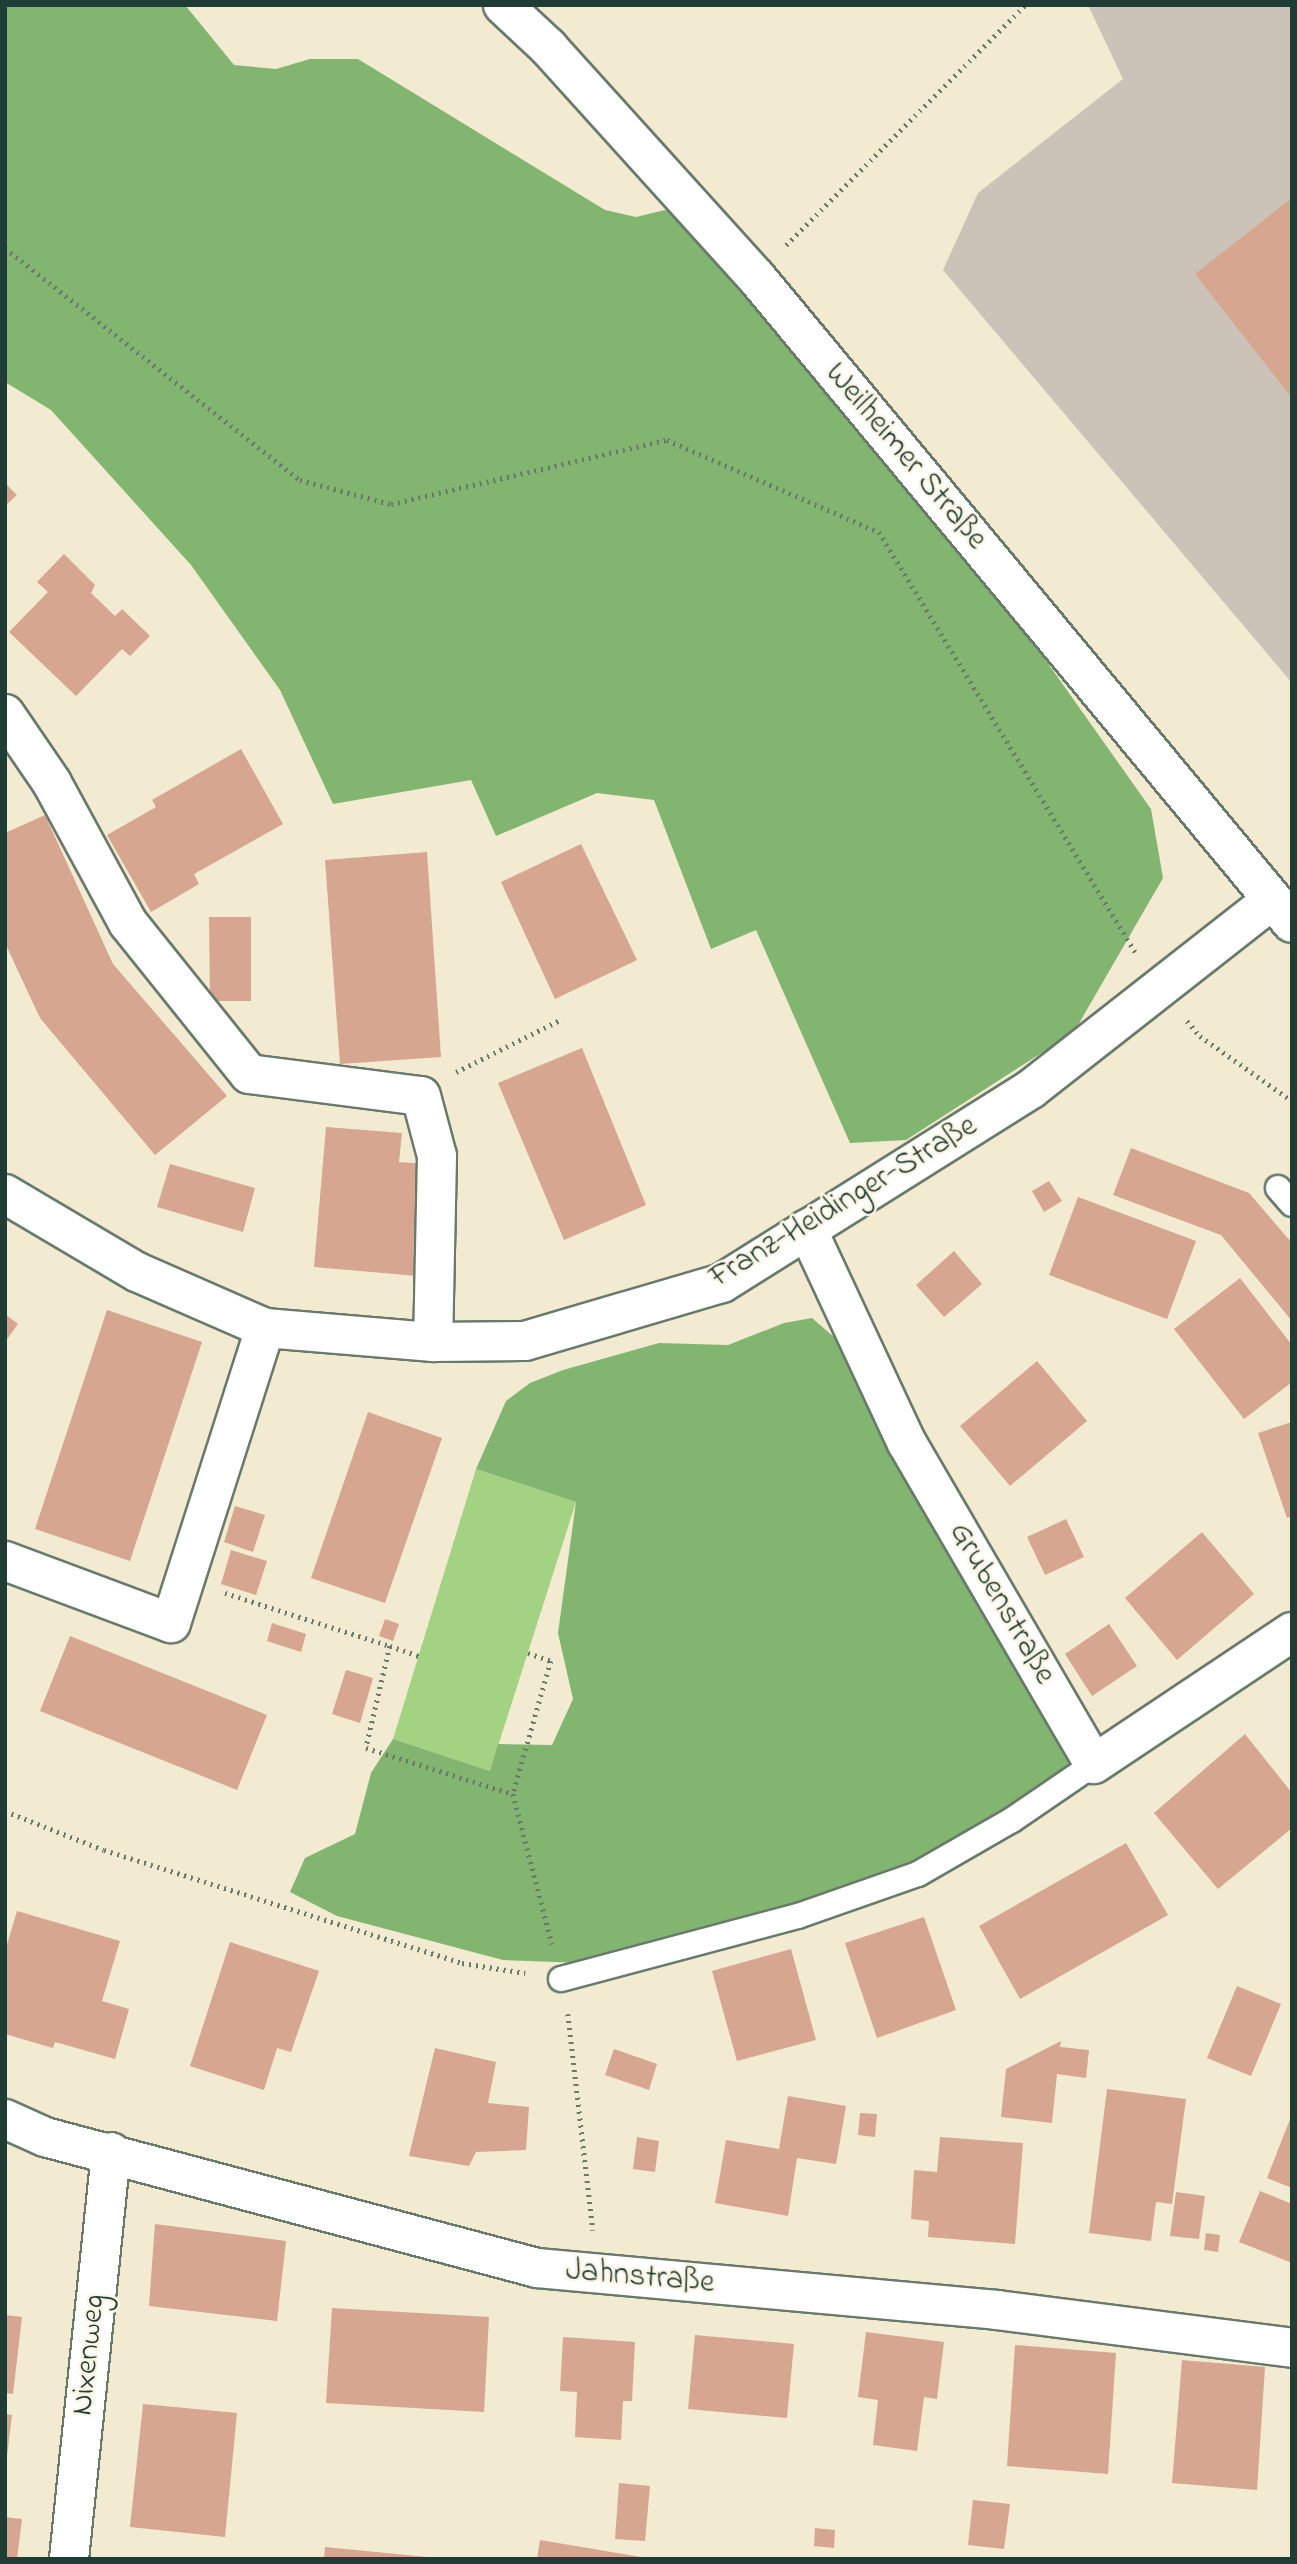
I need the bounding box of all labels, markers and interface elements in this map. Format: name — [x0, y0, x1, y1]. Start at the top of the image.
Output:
street label: Weilheimer Straße — [816, 356, 994, 558]
street label: Franz-Heidinger-Straße — [703, 1108, 985, 1298]
street label: Grubenstraße — [939, 1516, 1063, 1692]
street label: Jahnstraße — [564, 2252, 716, 2304]
street label: Nixenweg — [65, 2293, 115, 2417]

